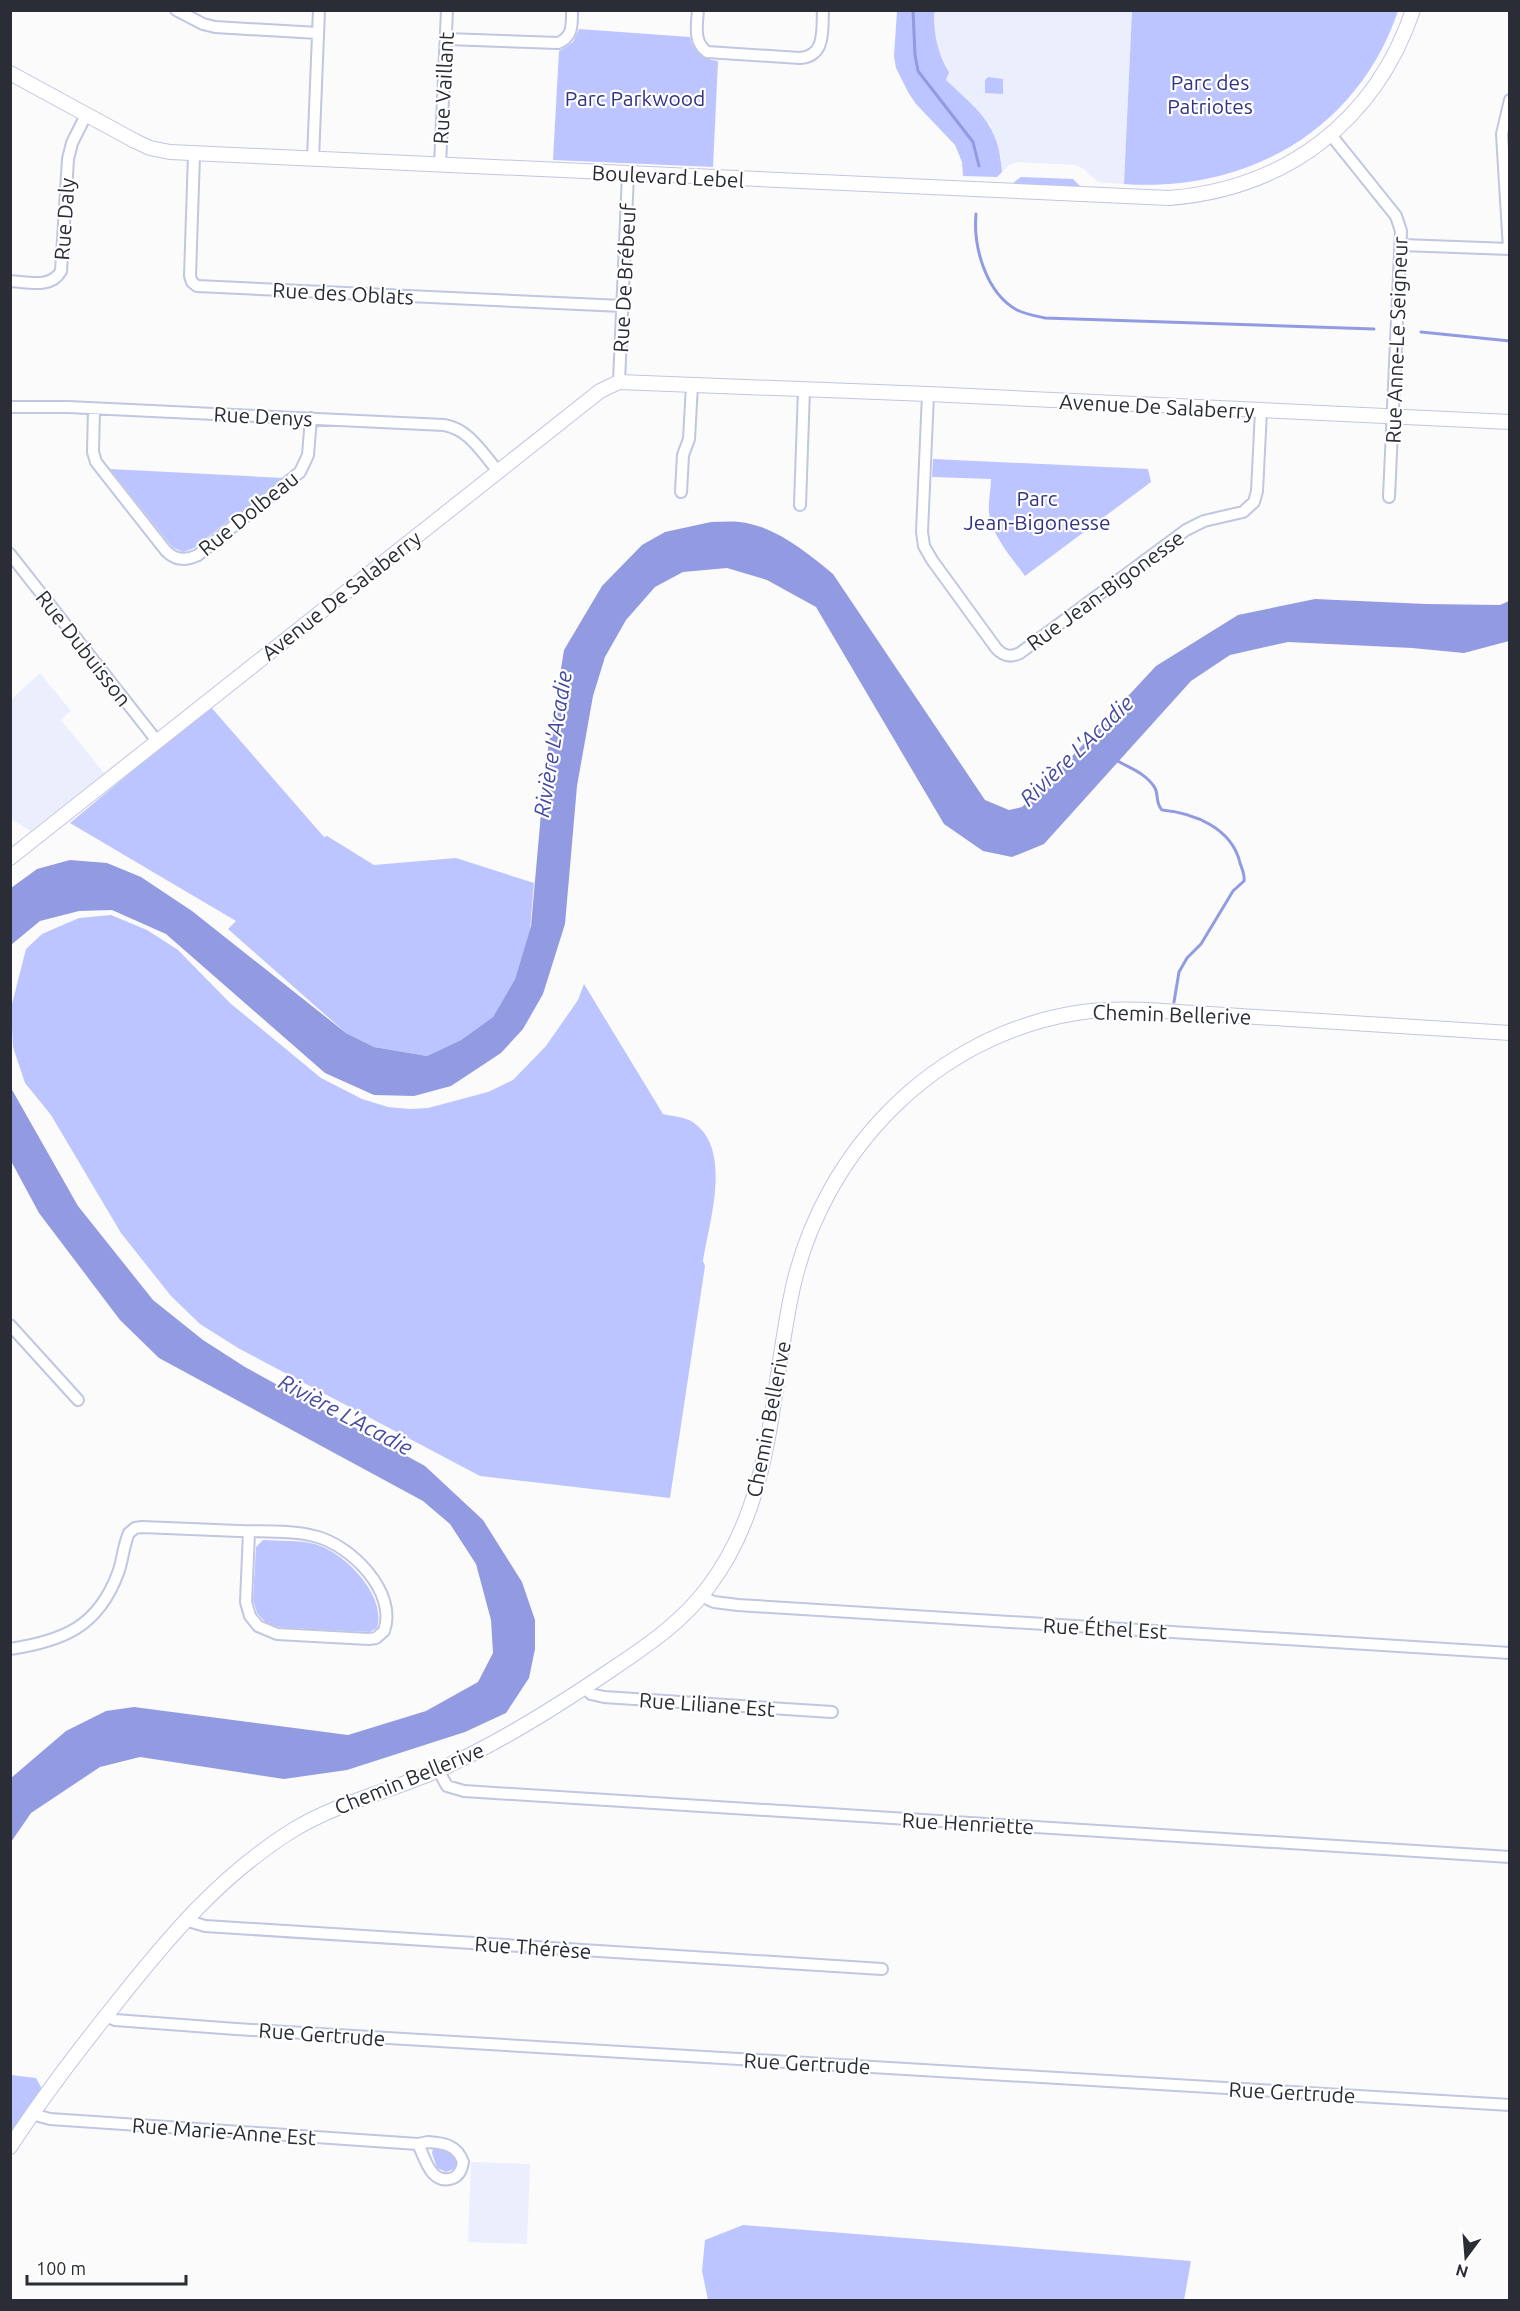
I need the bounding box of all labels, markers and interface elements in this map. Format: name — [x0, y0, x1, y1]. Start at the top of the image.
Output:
street label: Rue Vaillant — [428, 31, 458, 145]
park label: Parc des Patriotes — [1167, 70, 1253, 118]
park label: Parc Parkwood — [565, 86, 705, 110]
street label: Boulevard Lebel — [591, 160, 745, 192]
street label: Rue Daly — [49, 177, 79, 261]
street label: Rue De Brébeuf — [608, 202, 640, 353]
street label: Rue Anne-Le Seigneur — [1380, 236, 1412, 444]
street label: Rue des Oblats — [272, 277, 414, 309]
street label: Avenue De Salaberry — [1059, 389, 1255, 423]
street label: Rue Denys — [213, 401, 313, 431]
street label: Rue Dolbeau — [194, 466, 302, 560]
park label: Parc Jean-Bigonesse — [964, 486, 1110, 534]
street label: Avenue De Salaberry — [257, 525, 425, 665]
street label: Rue Jean-Bigonesse — [1022, 525, 1188, 655]
street label: Rue Dubuisson — [31, 585, 137, 711]
water label: Rivière L'Acadie — [528, 669, 576, 819]
water label: Rivière L'Acadie — [1014, 690, 1138, 810]
street label: Chemin Bellerive — [1092, 999, 1252, 1029]
street label: Chemin Bellerive — [741, 1339, 795, 1499]
water label: Rivière L'Acadie — [275, 1368, 417, 1460]
street label: Rue Éthel Est — [1042, 1613, 1168, 1643]
street label: Rue Liliane Est — [638, 1687, 776, 1721]
street label: Chemin Bellerive — [331, 1737, 487, 1819]
street label: Rue Henriette — [901, 1808, 1035, 1838]
street label: Rue Thérèse — [474, 1931, 592, 1963]
street label: Rue Gertrude — [258, 2018, 386, 2050]
street label: Rue Gertrude — [743, 2048, 871, 2078]
street label: Rue Gertrude — [1228, 2077, 1356, 2107]
street label: Rue Marie-Anne Est — [131, 2113, 317, 2149]
north arrow — [1436, 2227, 1496, 2287]
scale bar — [27, 2248, 186, 2286]
text: 100 m — [36, 2258, 86, 2278]
text: N — [1454, 2261, 1470, 2282]

